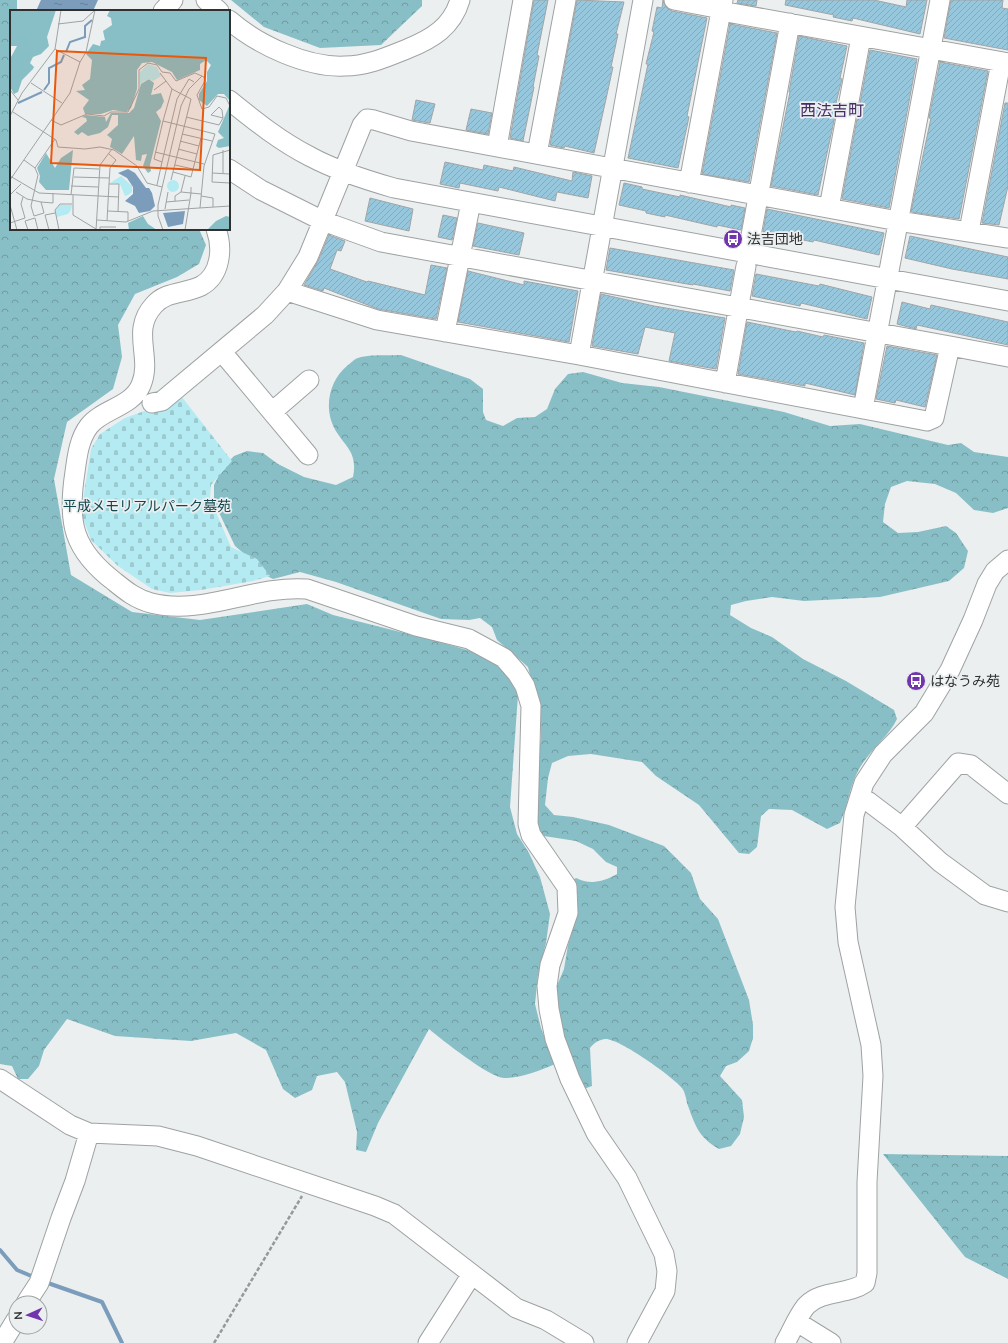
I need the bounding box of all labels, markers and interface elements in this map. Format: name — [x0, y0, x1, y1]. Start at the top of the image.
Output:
inset map — [10, 10, 230, 230]
district label: 西法吉町 — [800, 100, 864, 120]
bus stop icon: 法吉団地 — [722, 228, 744, 250]
place label: 法吉団地 — [747, 230, 803, 248]
park label: 平成メモリアルパーク墓苑 — [63, 497, 231, 515]
bus stop icon: はなうみ苑 — [905, 670, 927, 692]
place label: はなうみ苑 — [930, 672, 1000, 690]
north arrow — [8, 1295, 48, 1335]
text: N — [11, 1311, 25, 1320]

